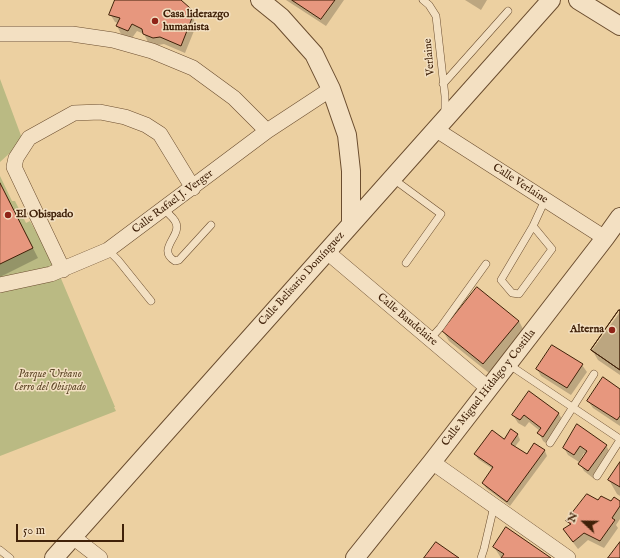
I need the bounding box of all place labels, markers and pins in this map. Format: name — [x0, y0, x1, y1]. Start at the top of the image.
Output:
place label: Casa liderazgo humanista — [163, 8, 229, 34]
marker: Casa liderazgo humanista — [150, 16, 160, 26]
place label: El Obispado — [16, 208, 73, 222]
marker: El Obispado — [3, 210, 13, 220]
place label: Alterna — [570, 323, 604, 337]
marker: Alterna — [607, 325, 617, 335]

